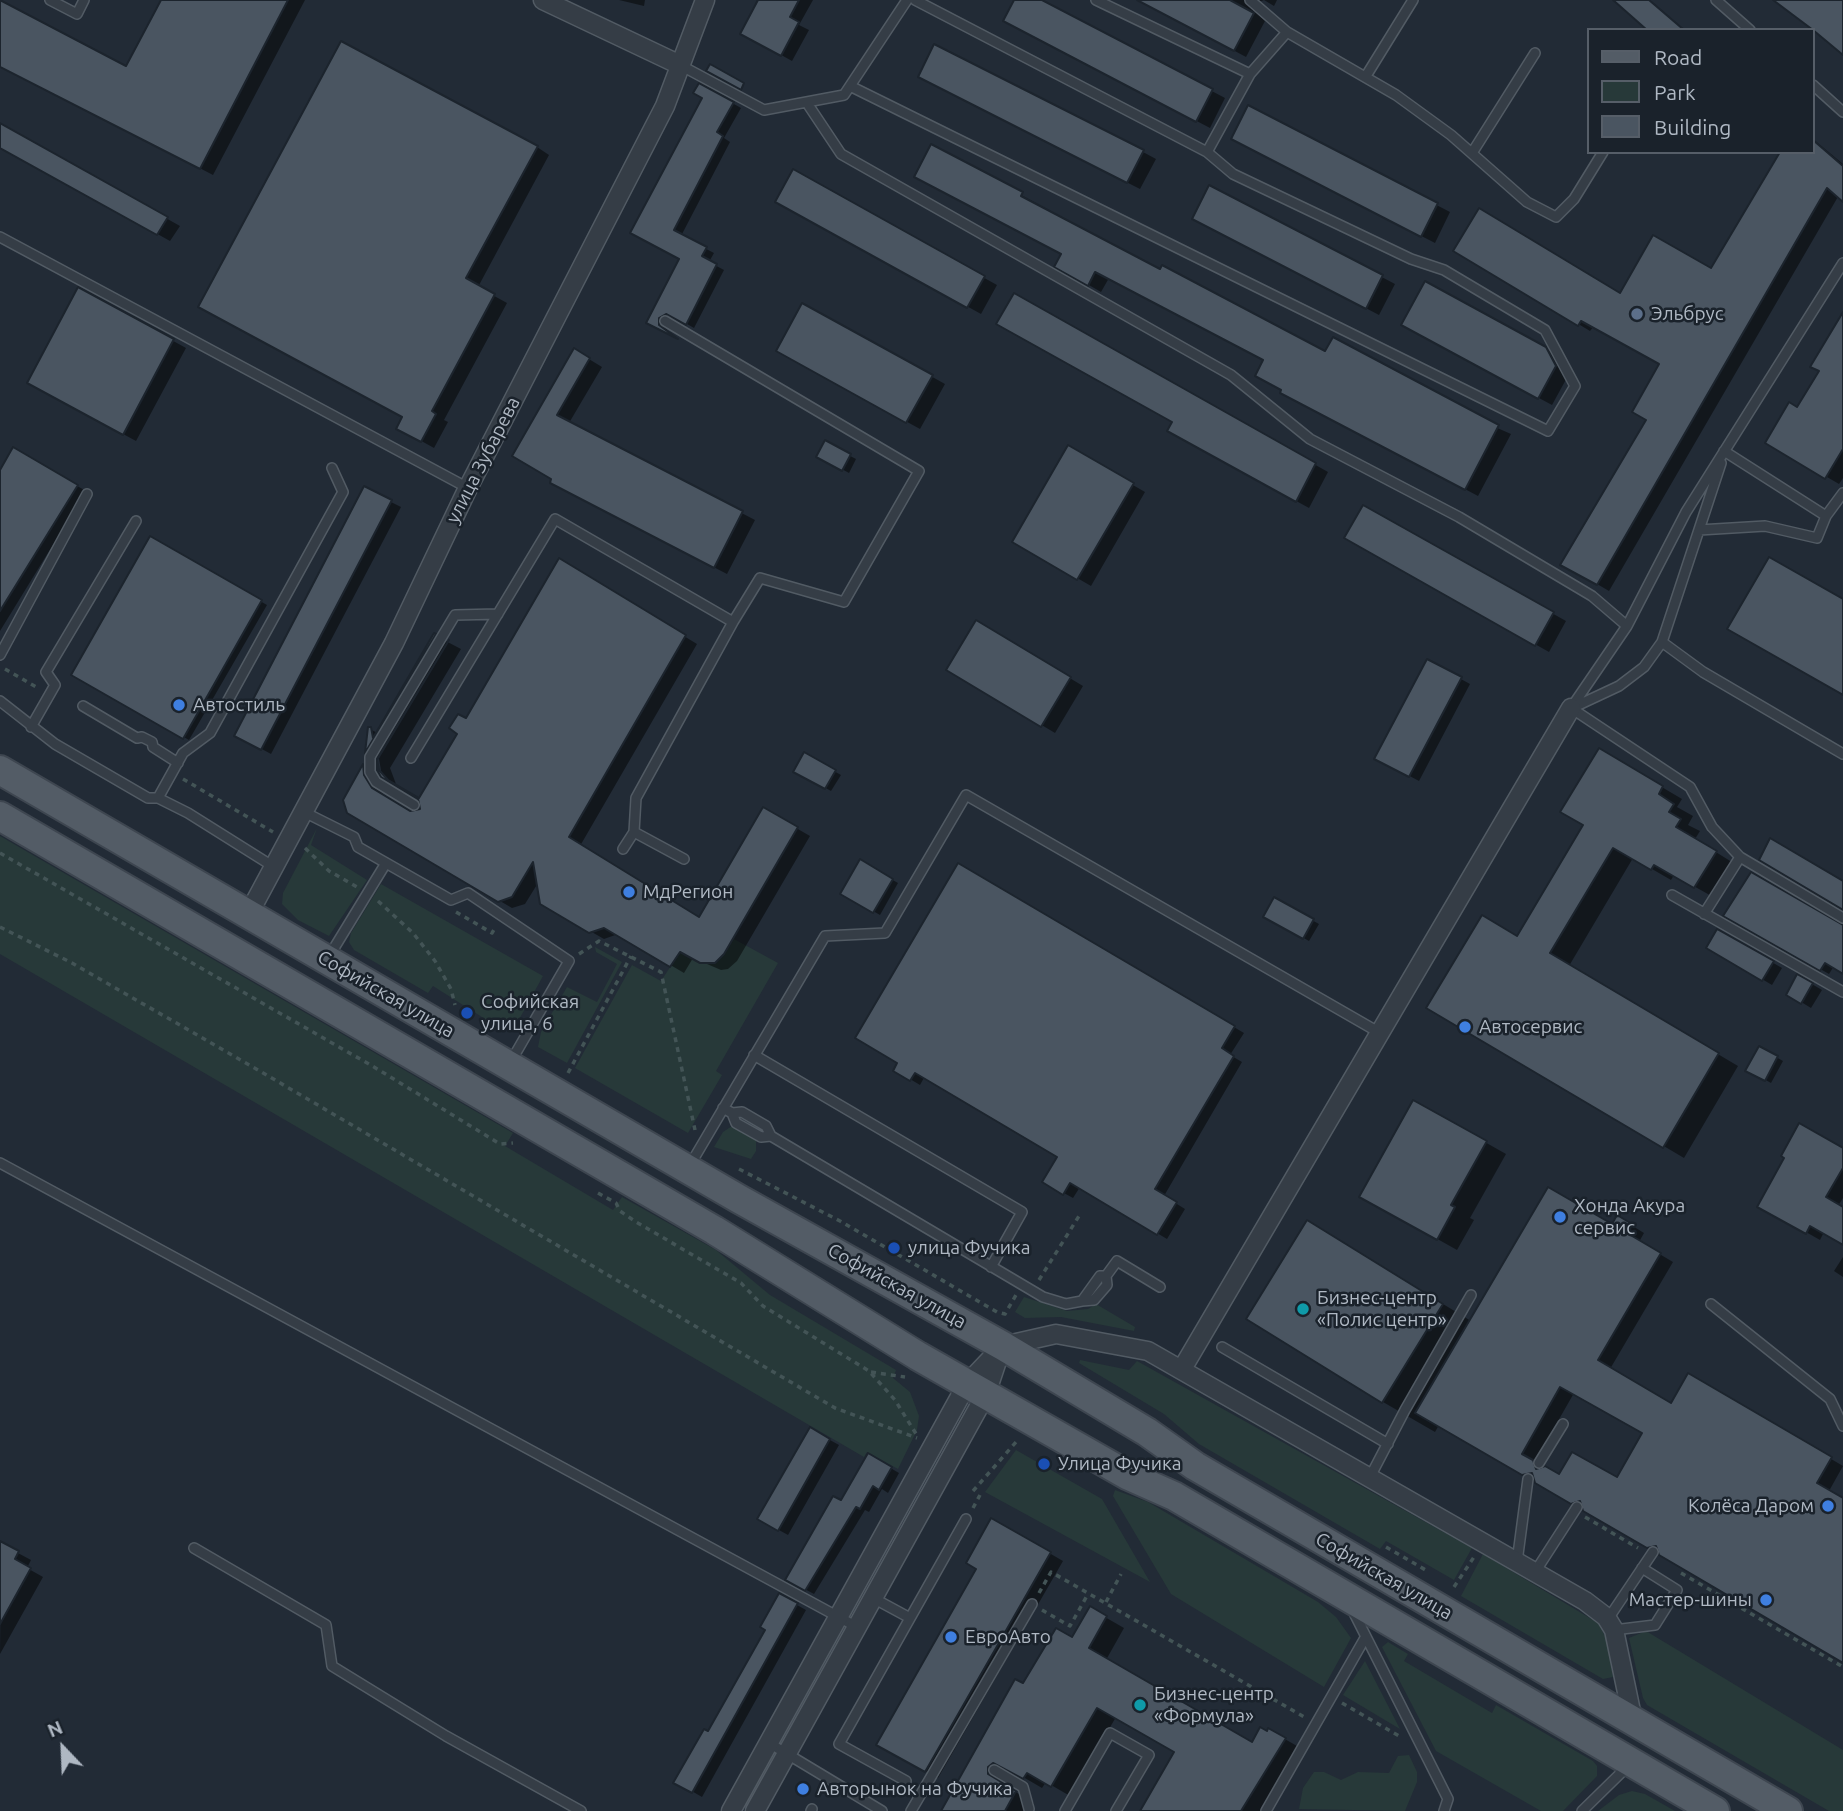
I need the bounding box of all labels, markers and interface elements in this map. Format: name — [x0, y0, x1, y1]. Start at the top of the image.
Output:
legend — [1588, 28, 1815, 154]
text: Road — [1654, 45, 1702, 69]
text: Park — [1654, 80, 1696, 104]
text: Building — [1654, 115, 1731, 139]
place label: Эльбрус — [1651, 303, 1724, 325]
marker: Эльбрус — [1629, 306, 1645, 322]
street label: улица Зубарева — [441, 393, 525, 527]
place label: Автостиль — [193, 694, 285, 716]
marker: Автостиль — [171, 697, 187, 713]
place label: МдРегион — [643, 881, 733, 903]
marker: МдРегион — [621, 884, 637, 900]
street label: Софийская улица — [313, 945, 459, 1043]
place label: Софийская улица, 6 — [481, 991, 579, 1035]
marker: Софийская улица, 6 — [459, 1005, 475, 1021]
place label: Автосервис — [1479, 1016, 1582, 1038]
marker: Автосервис — [1457, 1019, 1473, 1035]
place label: Хонда Акура сервис — [1574, 1195, 1685, 1239]
marker: Хонда Акура сервис — [1552, 1209, 1568, 1225]
place label: улица Фучика — [908, 1237, 1031, 1259]
street label: Софийская улица — [824, 1239, 970, 1333]
marker: улица Фучика — [886, 1240, 902, 1256]
place label: Бизнес-центр «Полис центр» — [1317, 1287, 1447, 1331]
marker: Бизнес-центр «Полис центр» — [1295, 1301, 1311, 1317]
place label: Улица Фучика — [1058, 1453, 1181, 1475]
marker: Улица Фучика — [1036, 1456, 1052, 1472]
place label: Колёса Даром — [1688, 1495, 1814, 1517]
marker: Колёса Даром — [1820, 1498, 1836, 1514]
street label: Софийская улица — [1311, 1527, 1457, 1625]
place label: Мастер-шины — [1629, 1589, 1752, 1611]
marker: Мастер-шины — [1758, 1592, 1774, 1608]
place label: ЕвроАвто — [965, 1626, 1051, 1648]
marker: ЕвроАвто — [943, 1629, 959, 1645]
place label: Бизнес-центр «Формула» — [1154, 1683, 1274, 1727]
marker: Бизнес-центр «Формула» — [1132, 1697, 1148, 1713]
north arrow — [28, 1713, 98, 1783]
text: N — [44, 1716, 66, 1742]
place label: Авторынок на Фучика — [817, 1778, 1012, 1800]
marker: Авторынок на Фучика — [795, 1781, 811, 1797]

